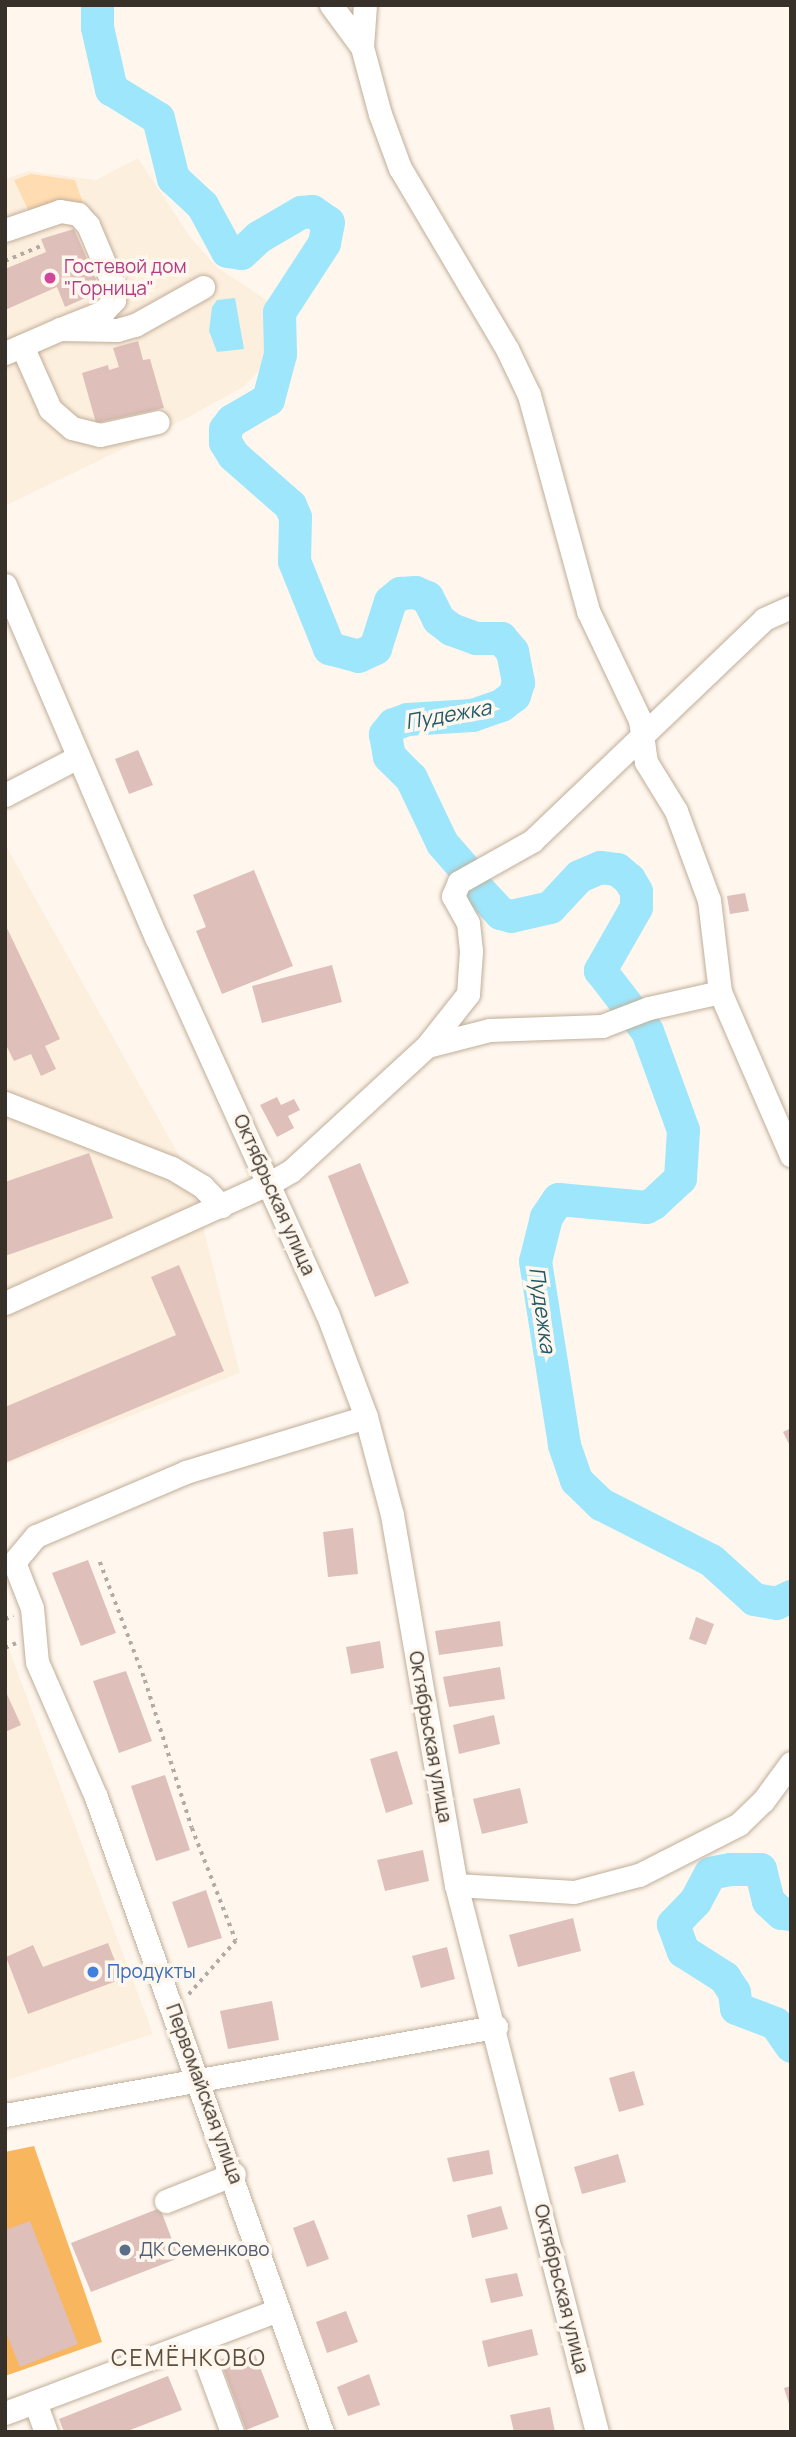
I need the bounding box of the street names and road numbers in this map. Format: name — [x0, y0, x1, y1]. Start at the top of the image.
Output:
street label: Октябрьская улица — [228, 1111, 320, 1279]
street label: Октябрьская улица — [404, 1649, 456, 1825]
street label: Первомайская улица — [161, 2001, 247, 2187]
street label: Октябрьская улица — [529, 2202, 593, 2376]

